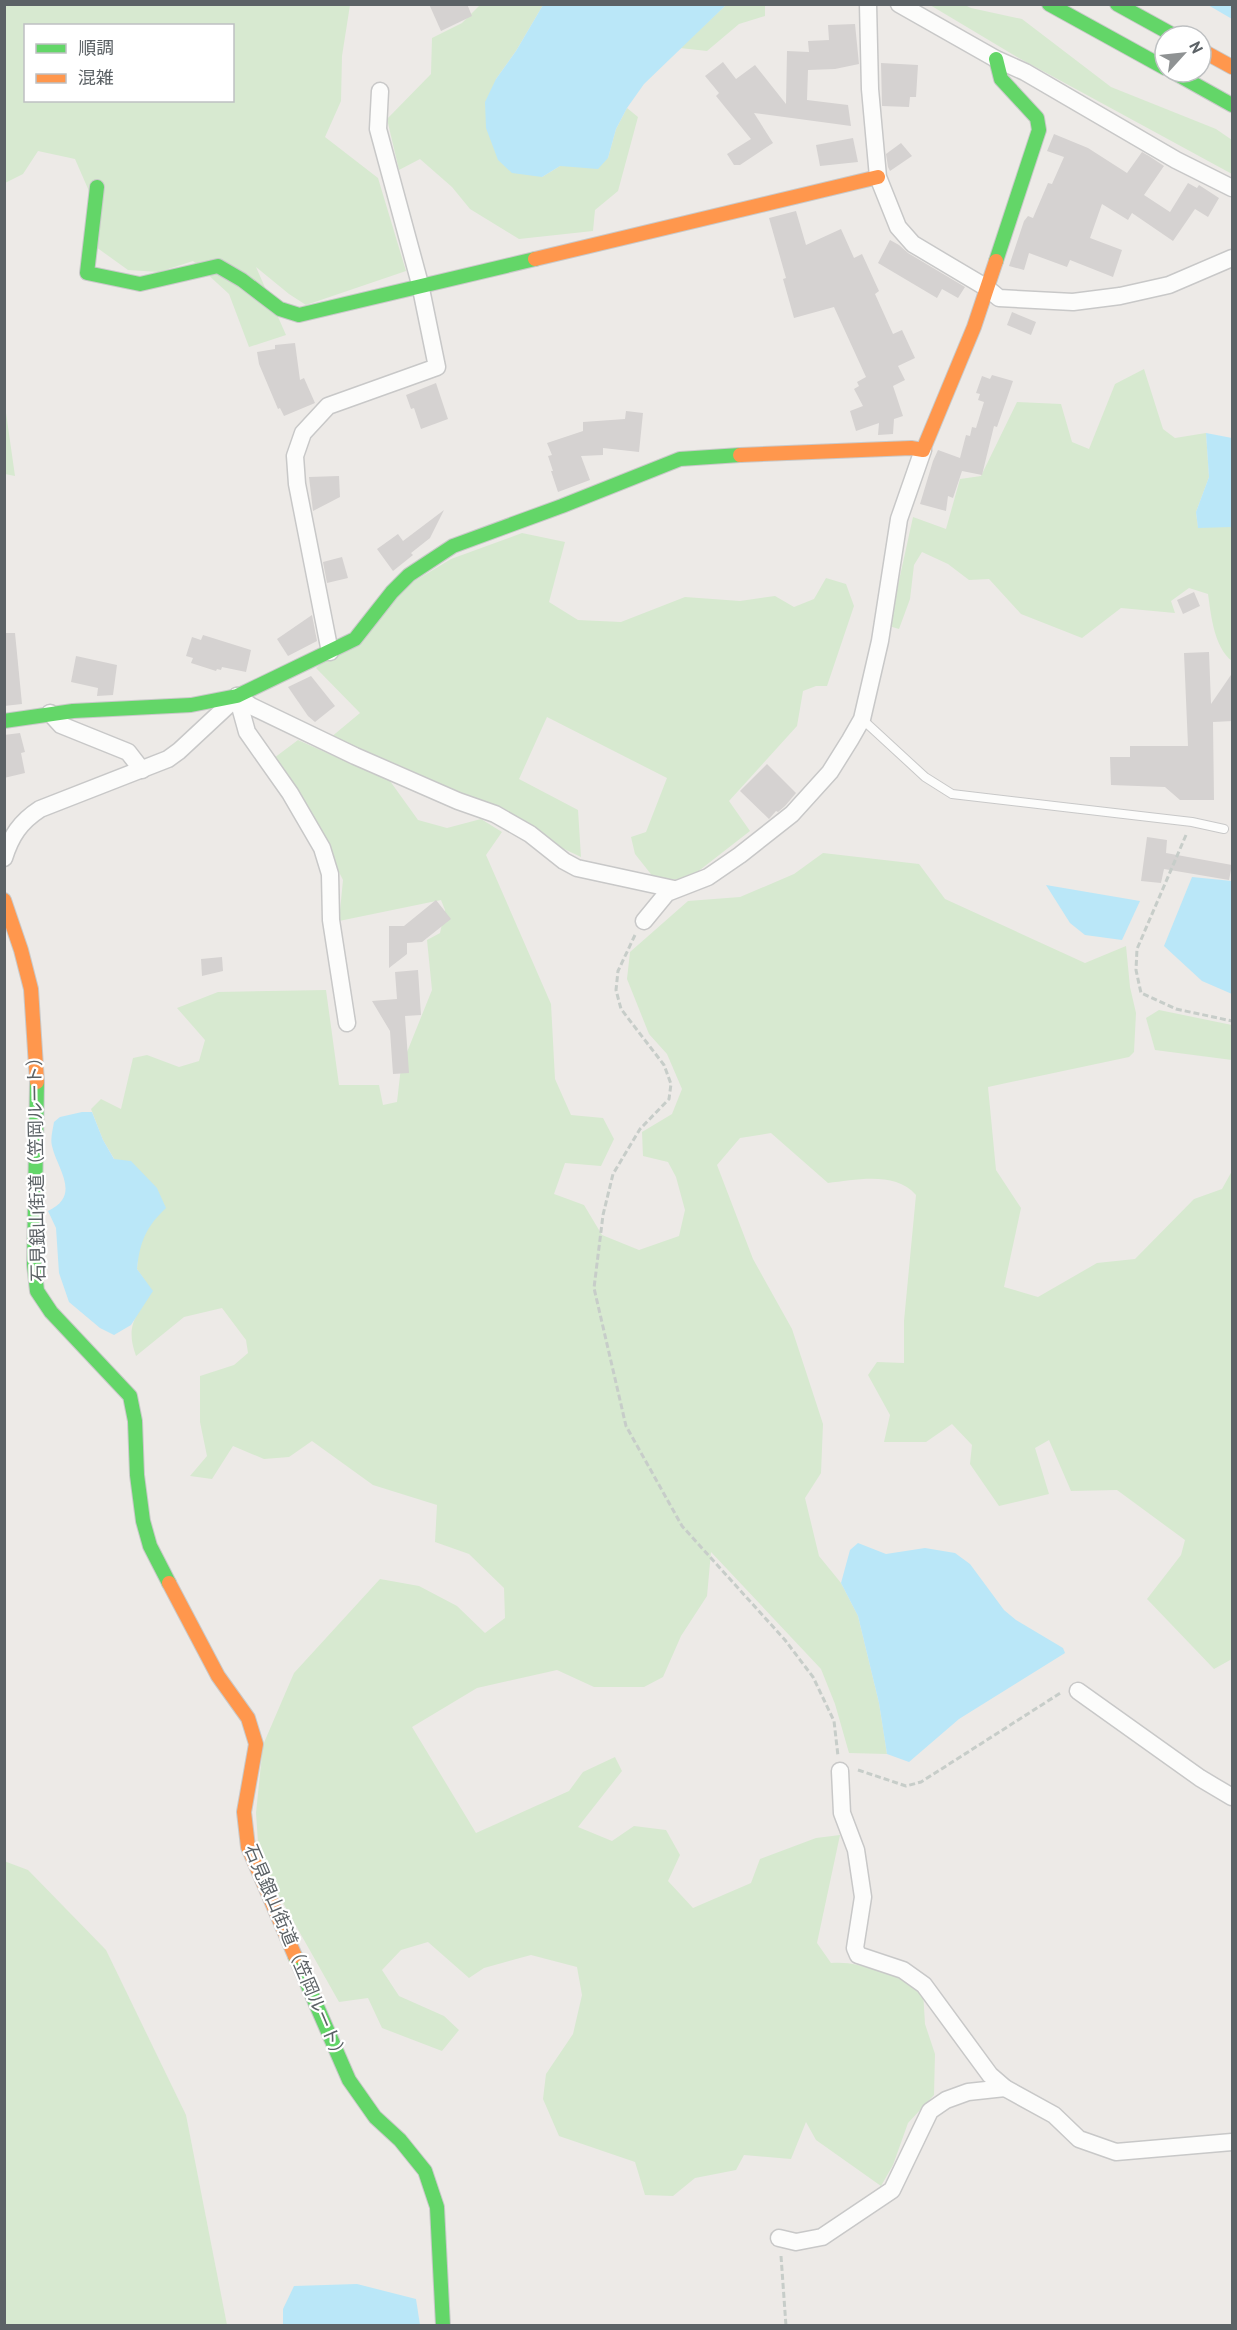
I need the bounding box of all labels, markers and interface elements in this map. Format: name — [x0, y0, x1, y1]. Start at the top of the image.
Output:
legend — [24, 24, 234, 102]
north arrow — [1153, 24, 1213, 84]
text: 順調 — [78, 36, 114, 59]
text: N — [1185, 38, 1208, 56]
text: 混雑 — [78, 66, 114, 89]
street label: 石見銀山街道（笠岡ルート） — [22, 1048, 50, 1282]
street label: 石見銀山街道（笠岡ルート） — [240, 1841, 352, 2065]

